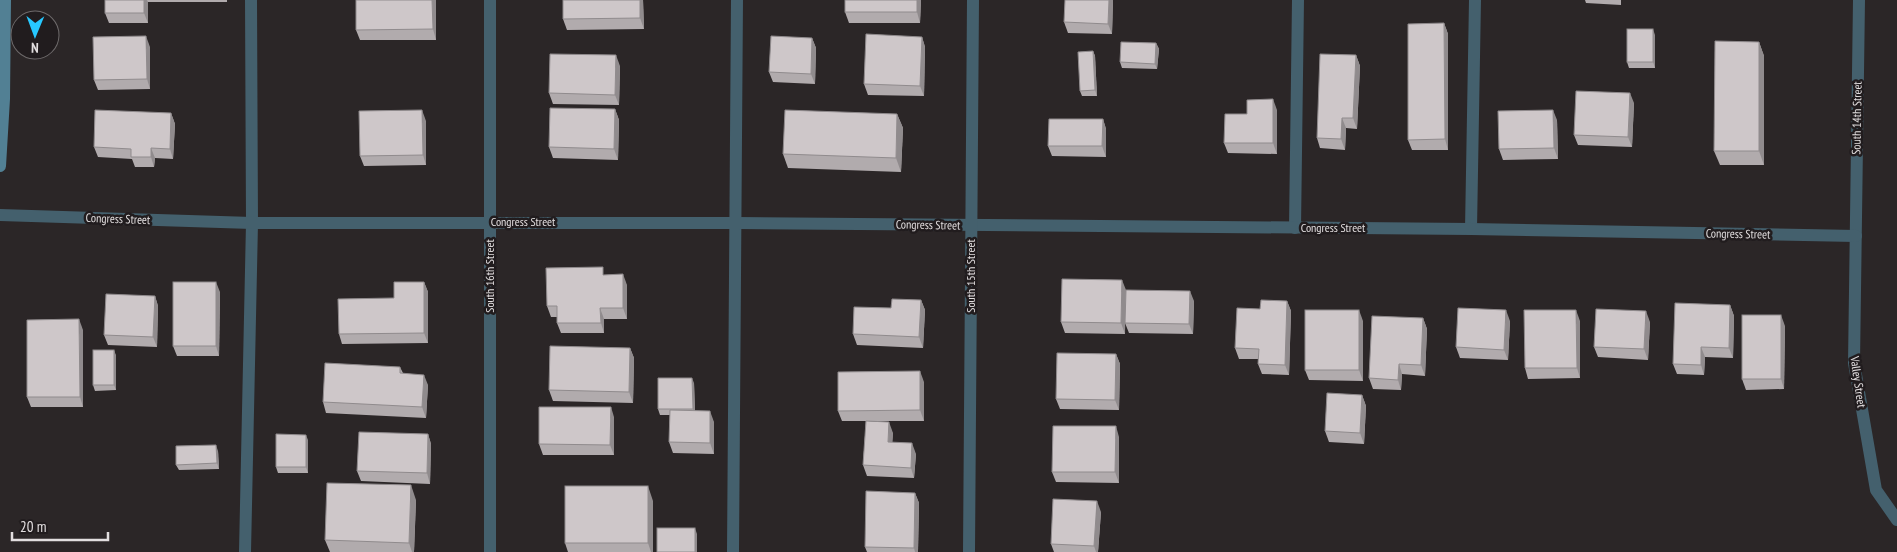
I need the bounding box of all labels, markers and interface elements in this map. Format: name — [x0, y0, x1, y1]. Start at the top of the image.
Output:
north arrow — [10, 10, 60, 60]
text: N — [31, 39, 39, 57]
street label: South 14th Street — [1848, 80, 1865, 155]
street label: Congress Street — [86, 210, 151, 227]
street label: Congress Street — [491, 214, 556, 229]
street label: Congress Street — [896, 216, 961, 233]
street label: Congress Street — [1301, 220, 1366, 235]
street label: Congress Street — [1706, 225, 1771, 242]
street label: South 16th Street — [482, 239, 497, 313]
street label: South 15th Street — [963, 239, 978, 313]
street label: Valley Street — [1847, 354, 1870, 409]
scale bar — [12, 510, 109, 542]
text: 20 m — [20, 517, 46, 536]

